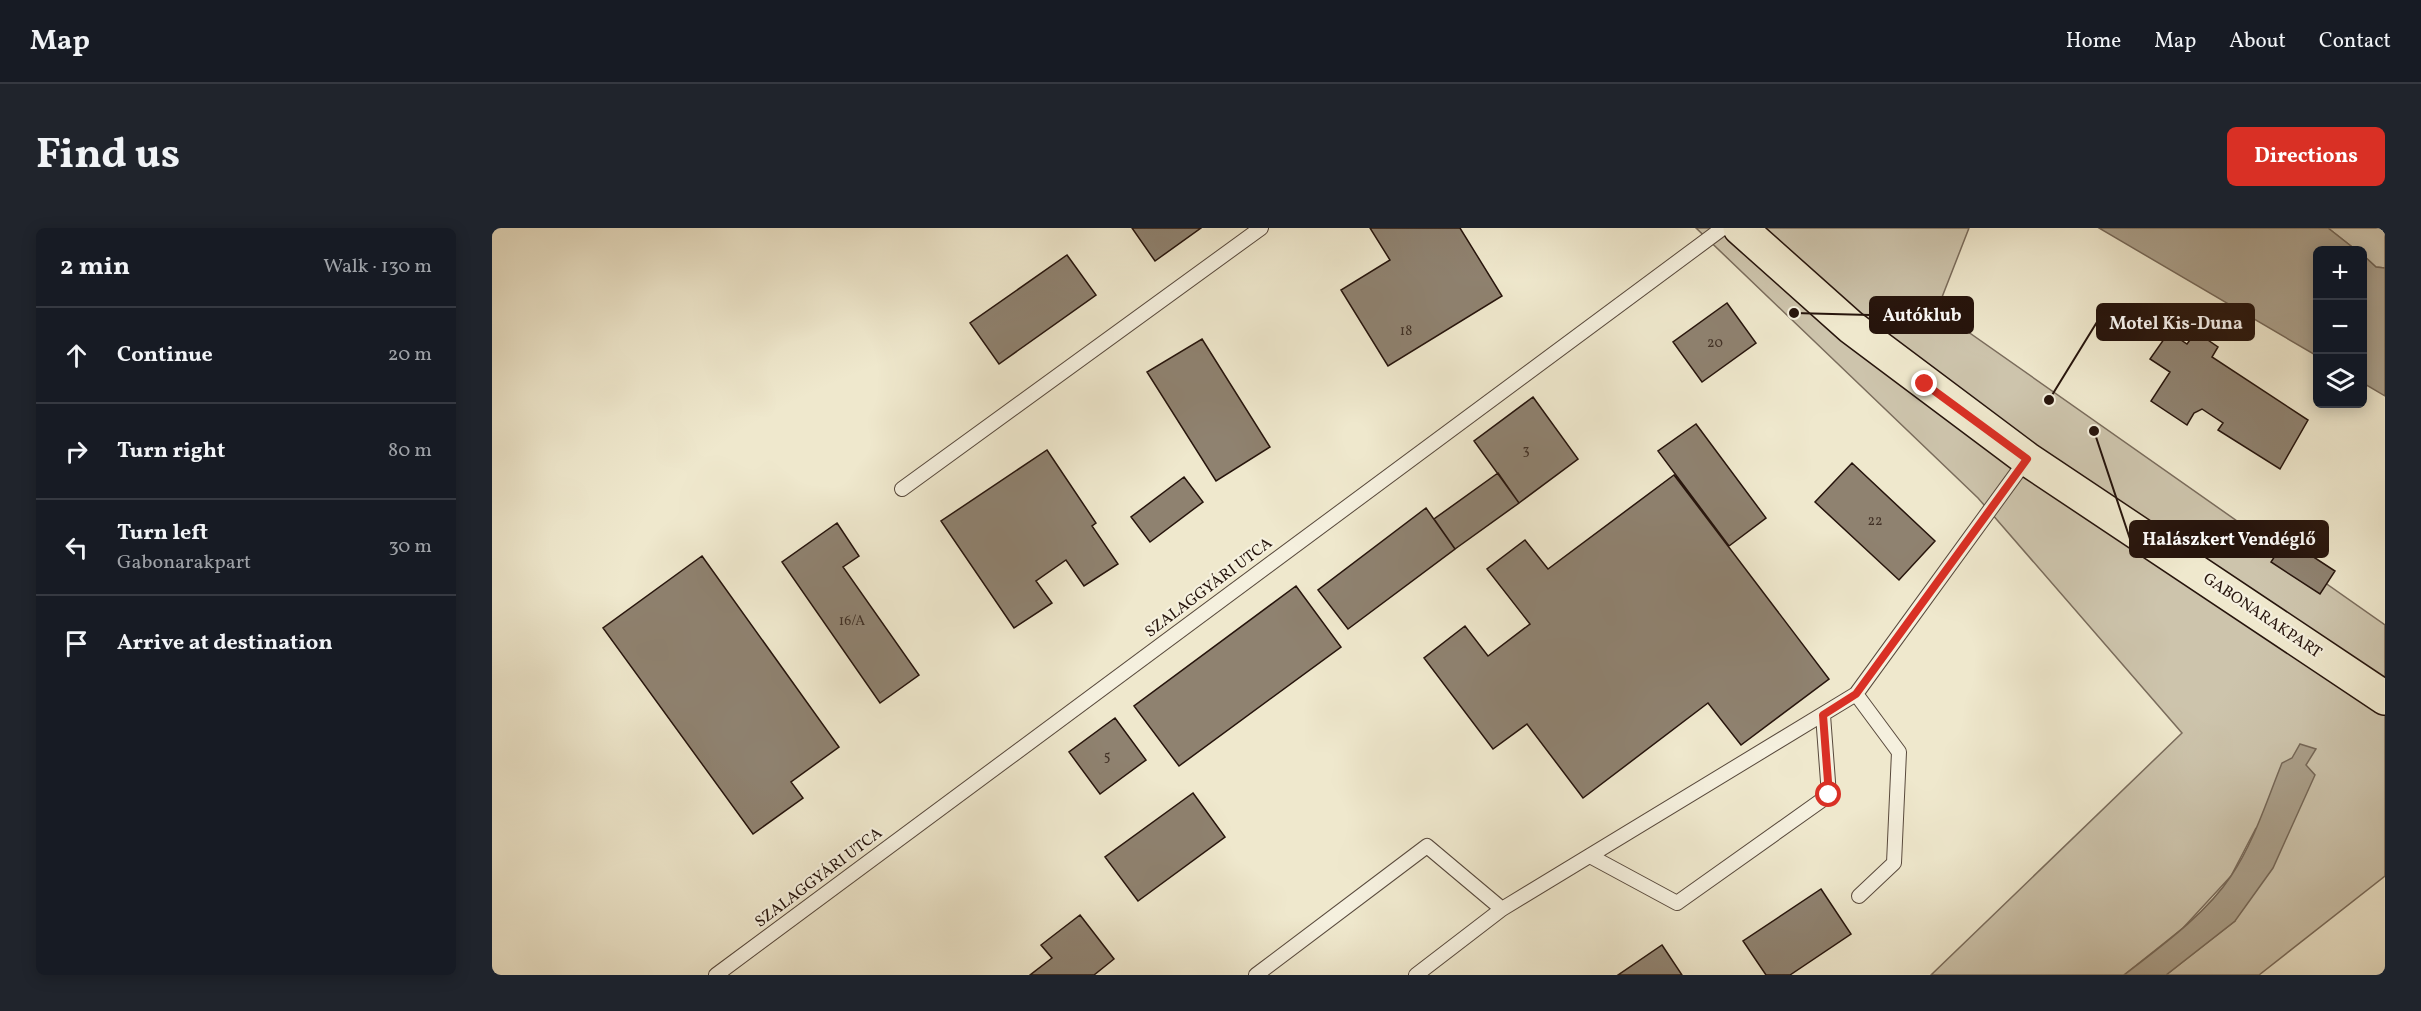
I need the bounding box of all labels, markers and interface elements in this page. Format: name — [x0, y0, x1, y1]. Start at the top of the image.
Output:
text: Map — [30, 22, 90, 61]
text: Home — [2066, 27, 2121, 56]
text: Map — [2154, 27, 2196, 56]
text: About — [2229, 27, 2286, 56]
text: Contact — [2319, 27, 2391, 56]
text: Find us — [36, 127, 180, 186]
button: Directions — [2227, 127, 2385, 186]
map controls — [2313, 246, 2367, 408]
button: + — [2313, 246, 2367, 300]
text: 2 min — [60, 249, 130, 285]
text: Walk · 130 m — [323, 253, 432, 281]
callout: Autóklub — [1870, 297, 1973, 333]
button: − — [2313, 300, 2367, 354]
text: Autóklub — [1883, 304, 1962, 329]
callout: Motel Kis-Duna — [2097, 304, 2254, 340]
text: Motel Kis-Duna — [2109, 312, 2243, 337]
house number: 18 — [1400, 322, 1412, 341]
house number: 20 — [1707, 334, 1723, 353]
icon: ahead — [60, 339, 93, 372]
text: Continue — [117, 340, 213, 371]
text: 20 m — [388, 341, 432, 369]
button: layers — [2313, 354, 2367, 408]
route end — [1911, 370, 1937, 396]
icon: right — [60, 435, 93, 468]
text: Turn right — [117, 436, 225, 467]
text: 80 m — [388, 437, 432, 465]
house number: 3 — [1522, 441, 1530, 460]
house number: 22 — [1867, 512, 1883, 531]
text: Turn left — [117, 518, 208, 549]
callout: Halászkert Vendéglő — [2130, 521, 2328, 557]
text: Halászkert Vendéglő — [2142, 528, 2316, 553]
icon: left — [60, 531, 93, 564]
text: 30 m — [388, 533, 432, 561]
street label: SZALAGGYÁRI UTCA — [1141, 533, 1277, 643]
text: Gabonarakpart — [117, 549, 251, 577]
street label: GABONARAKPART — [2198, 568, 2326, 664]
house number: 16/A — [839, 612, 865, 631]
icon: arrive — [60, 627, 93, 660]
text: Arrive at destination — [117, 628, 333, 659]
house number: 5 — [1104, 747, 1110, 766]
route start — [1815, 781, 1841, 807]
street label: SZALAGGYÁRI UTCA — [751, 823, 887, 933]

